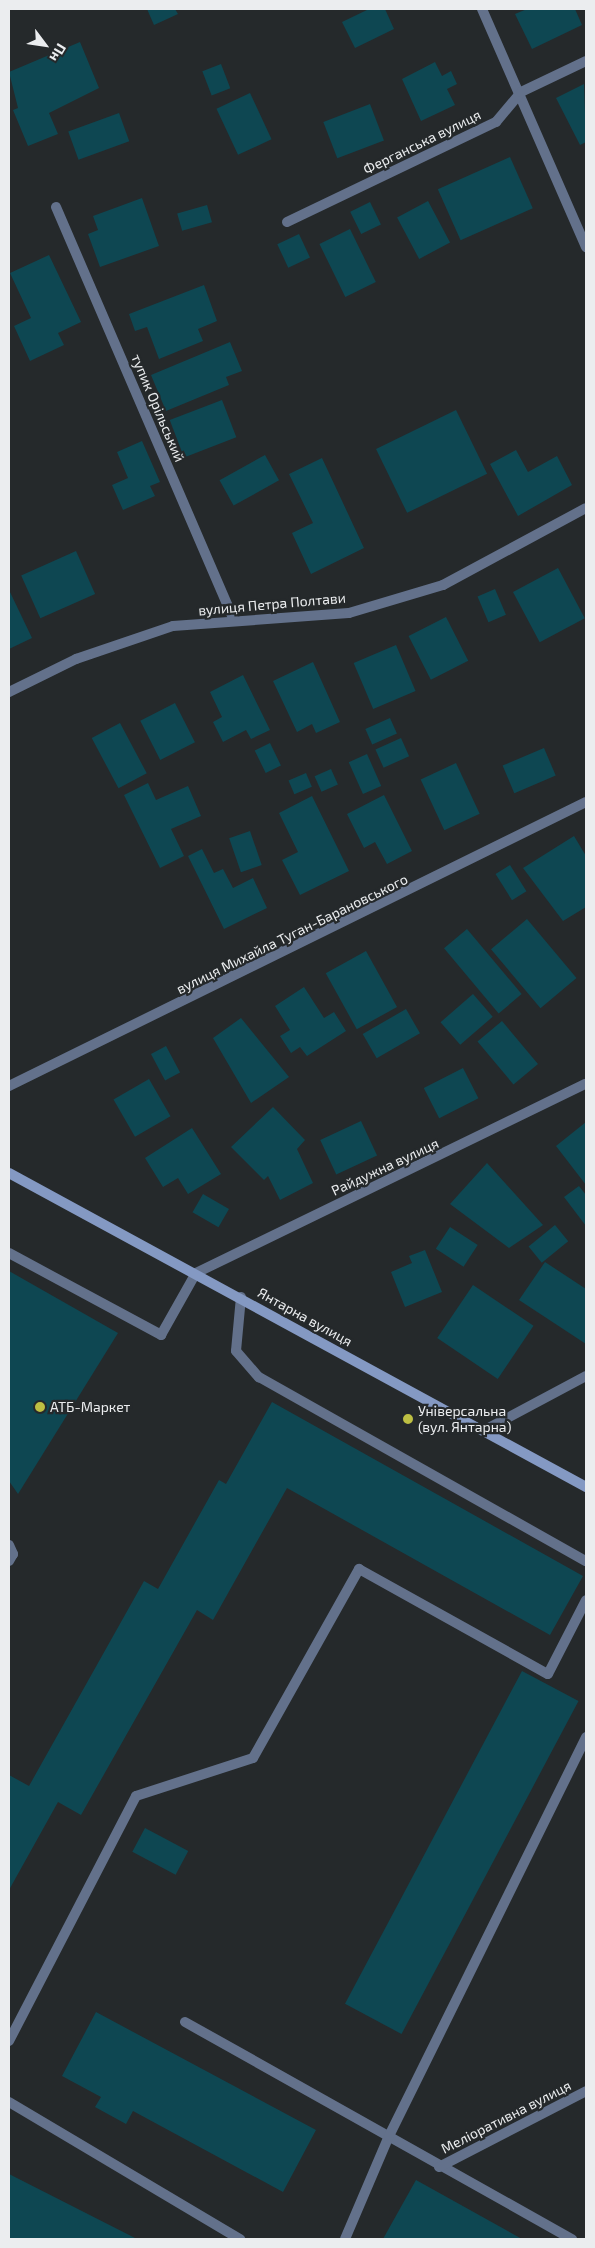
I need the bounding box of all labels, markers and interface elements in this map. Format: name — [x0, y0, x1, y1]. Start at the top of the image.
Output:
north arrow — [20, 20, 70, 70]
text: Пн — [46, 41, 70, 65]
street label: Ферганська вулиця — [360, 106, 484, 178]
street label: тупик Орільський — [128, 352, 188, 464]
street label: вулиця Петра Полтави — [198, 589, 346, 619]
street label: вулиця Михайла Туган-Барановського — [174, 870, 410, 998]
street label: Райдужна вулиця — [329, 1135, 441, 1199]
street label: Янтарна вулиця — [255, 1284, 355, 1350]
place label: АТБ-Маркет — [50, 1399, 130, 1415]
marker: АТБ-Маркет — [34, 1401, 46, 1413]
place label: Універсальна (вул. Янтарна) — [418, 1403, 512, 1435]
marker: Універсальна (вул. Янтарна) — [402, 1413, 414, 1425]
street label: Меліоративна вулиця — [438, 2077, 574, 2157]

